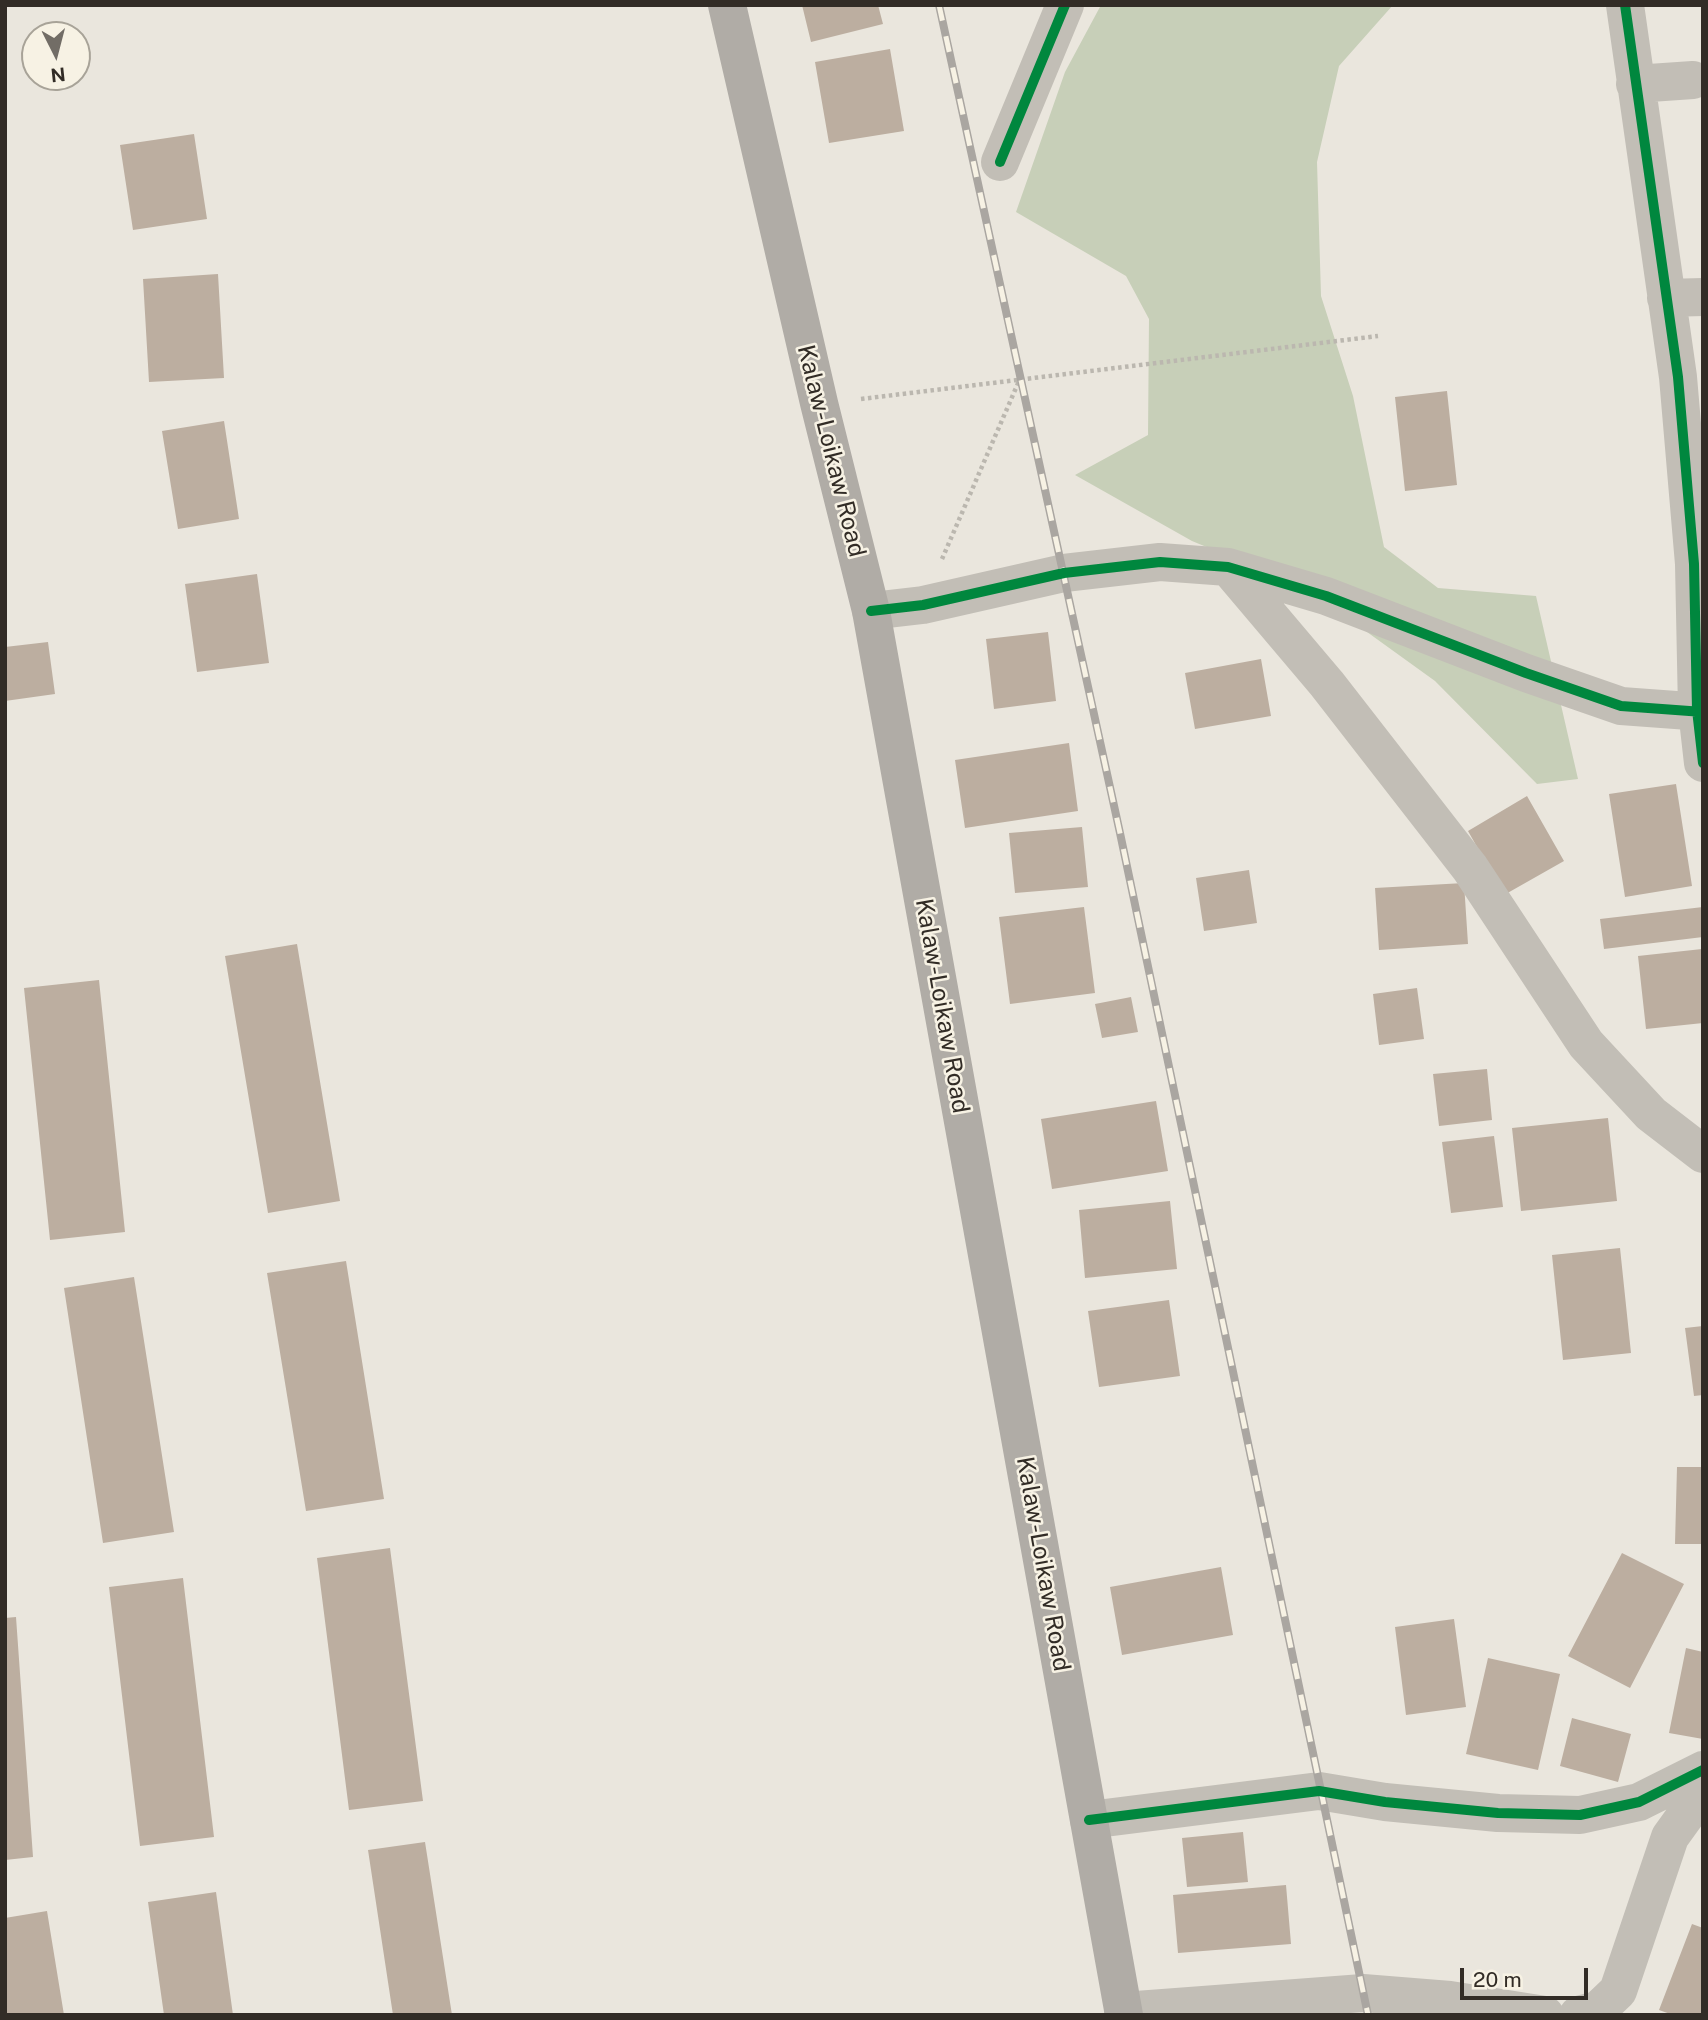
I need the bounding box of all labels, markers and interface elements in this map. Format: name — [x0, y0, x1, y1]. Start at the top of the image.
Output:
north arrow — [21, 21, 91, 91]
text: N — [49, 63, 67, 87]
street label: Kalaw-Loikaw Road — [791, 342, 871, 560]
street label: Kalaw-Loikaw Road — [909, 896, 975, 1116]
street label: Kalaw-Loikaw Road — [1010, 1454, 1076, 1674]
scale bar — [1463, 1954, 1591, 1998]
text: 20 m — [1473, 1967, 1522, 1992]

